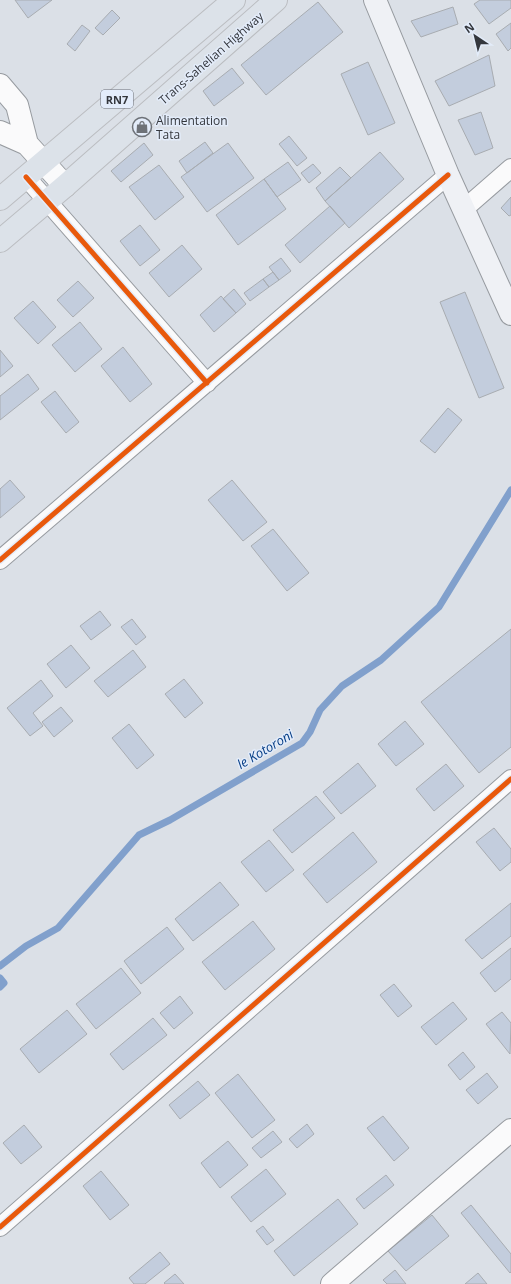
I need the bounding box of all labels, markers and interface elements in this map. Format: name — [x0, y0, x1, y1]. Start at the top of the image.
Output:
street label: Trans-Sahelian Highway — [155, 7, 268, 108]
north arrow — [455, 16, 495, 56]
text: N — [461, 19, 477, 36]
road number: RN7 — [101, 90, 133, 108]
place label: Alimentation Tata — [156, 112, 228, 143]
shop icon: Alimentation Tata — [131, 116, 153, 138]
water label: le Kotoroni — [234, 725, 297, 773]

